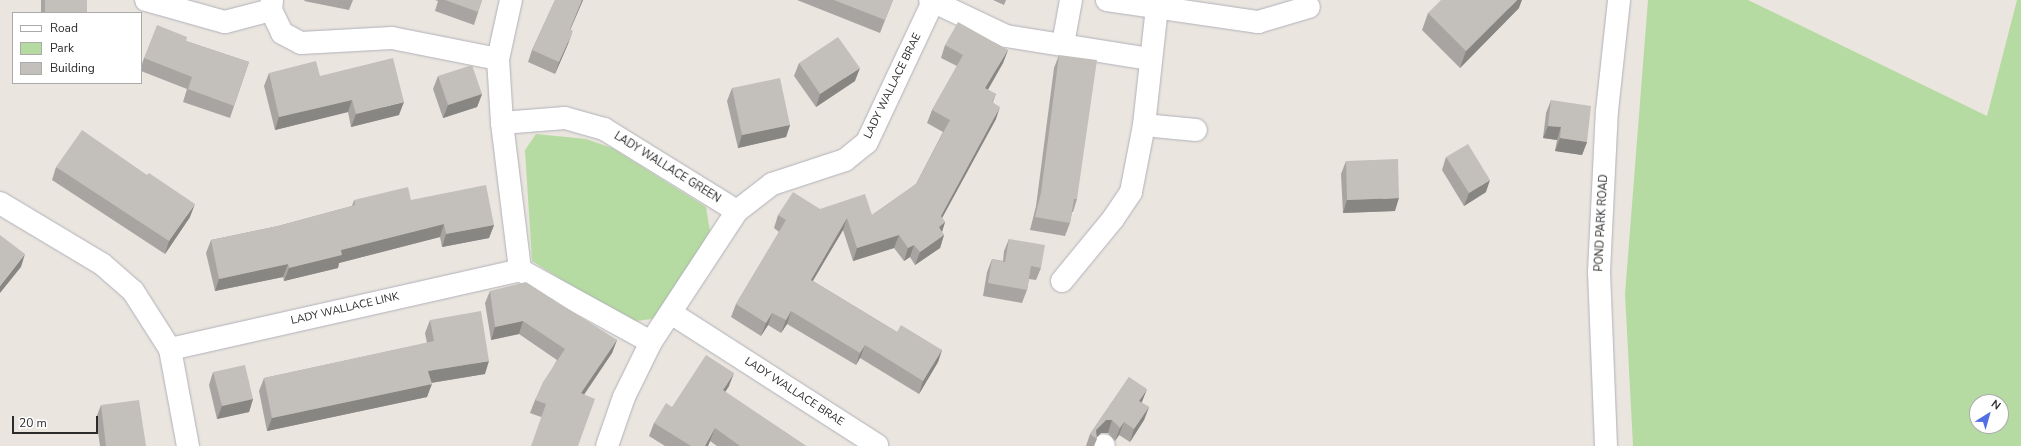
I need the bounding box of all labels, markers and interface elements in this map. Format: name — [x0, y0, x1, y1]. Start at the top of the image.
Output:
legend — [12, 12, 142, 84]
text: Road — [50, 20, 78, 36]
street label: LADY WALLACE BRAE — [862, 31, 924, 141]
text: Park — [50, 40, 74, 56]
text: Building — [50, 60, 95, 76]
street label: LADY WALLACE GREEN — [611, 130, 723, 206]
street label: POND PARK ROAD — [1593, 174, 1611, 272]
street label: LADY WALLACE LINK — [290, 290, 400, 328]
street label: LADY WALLACE BRAE — [742, 355, 846, 429]
north arrow — [1969, 394, 2009, 434]
text: N — [1988, 396, 2004, 413]
scale bar — [14, 408, 100, 434]
text: 20 m — [19, 415, 47, 431]

